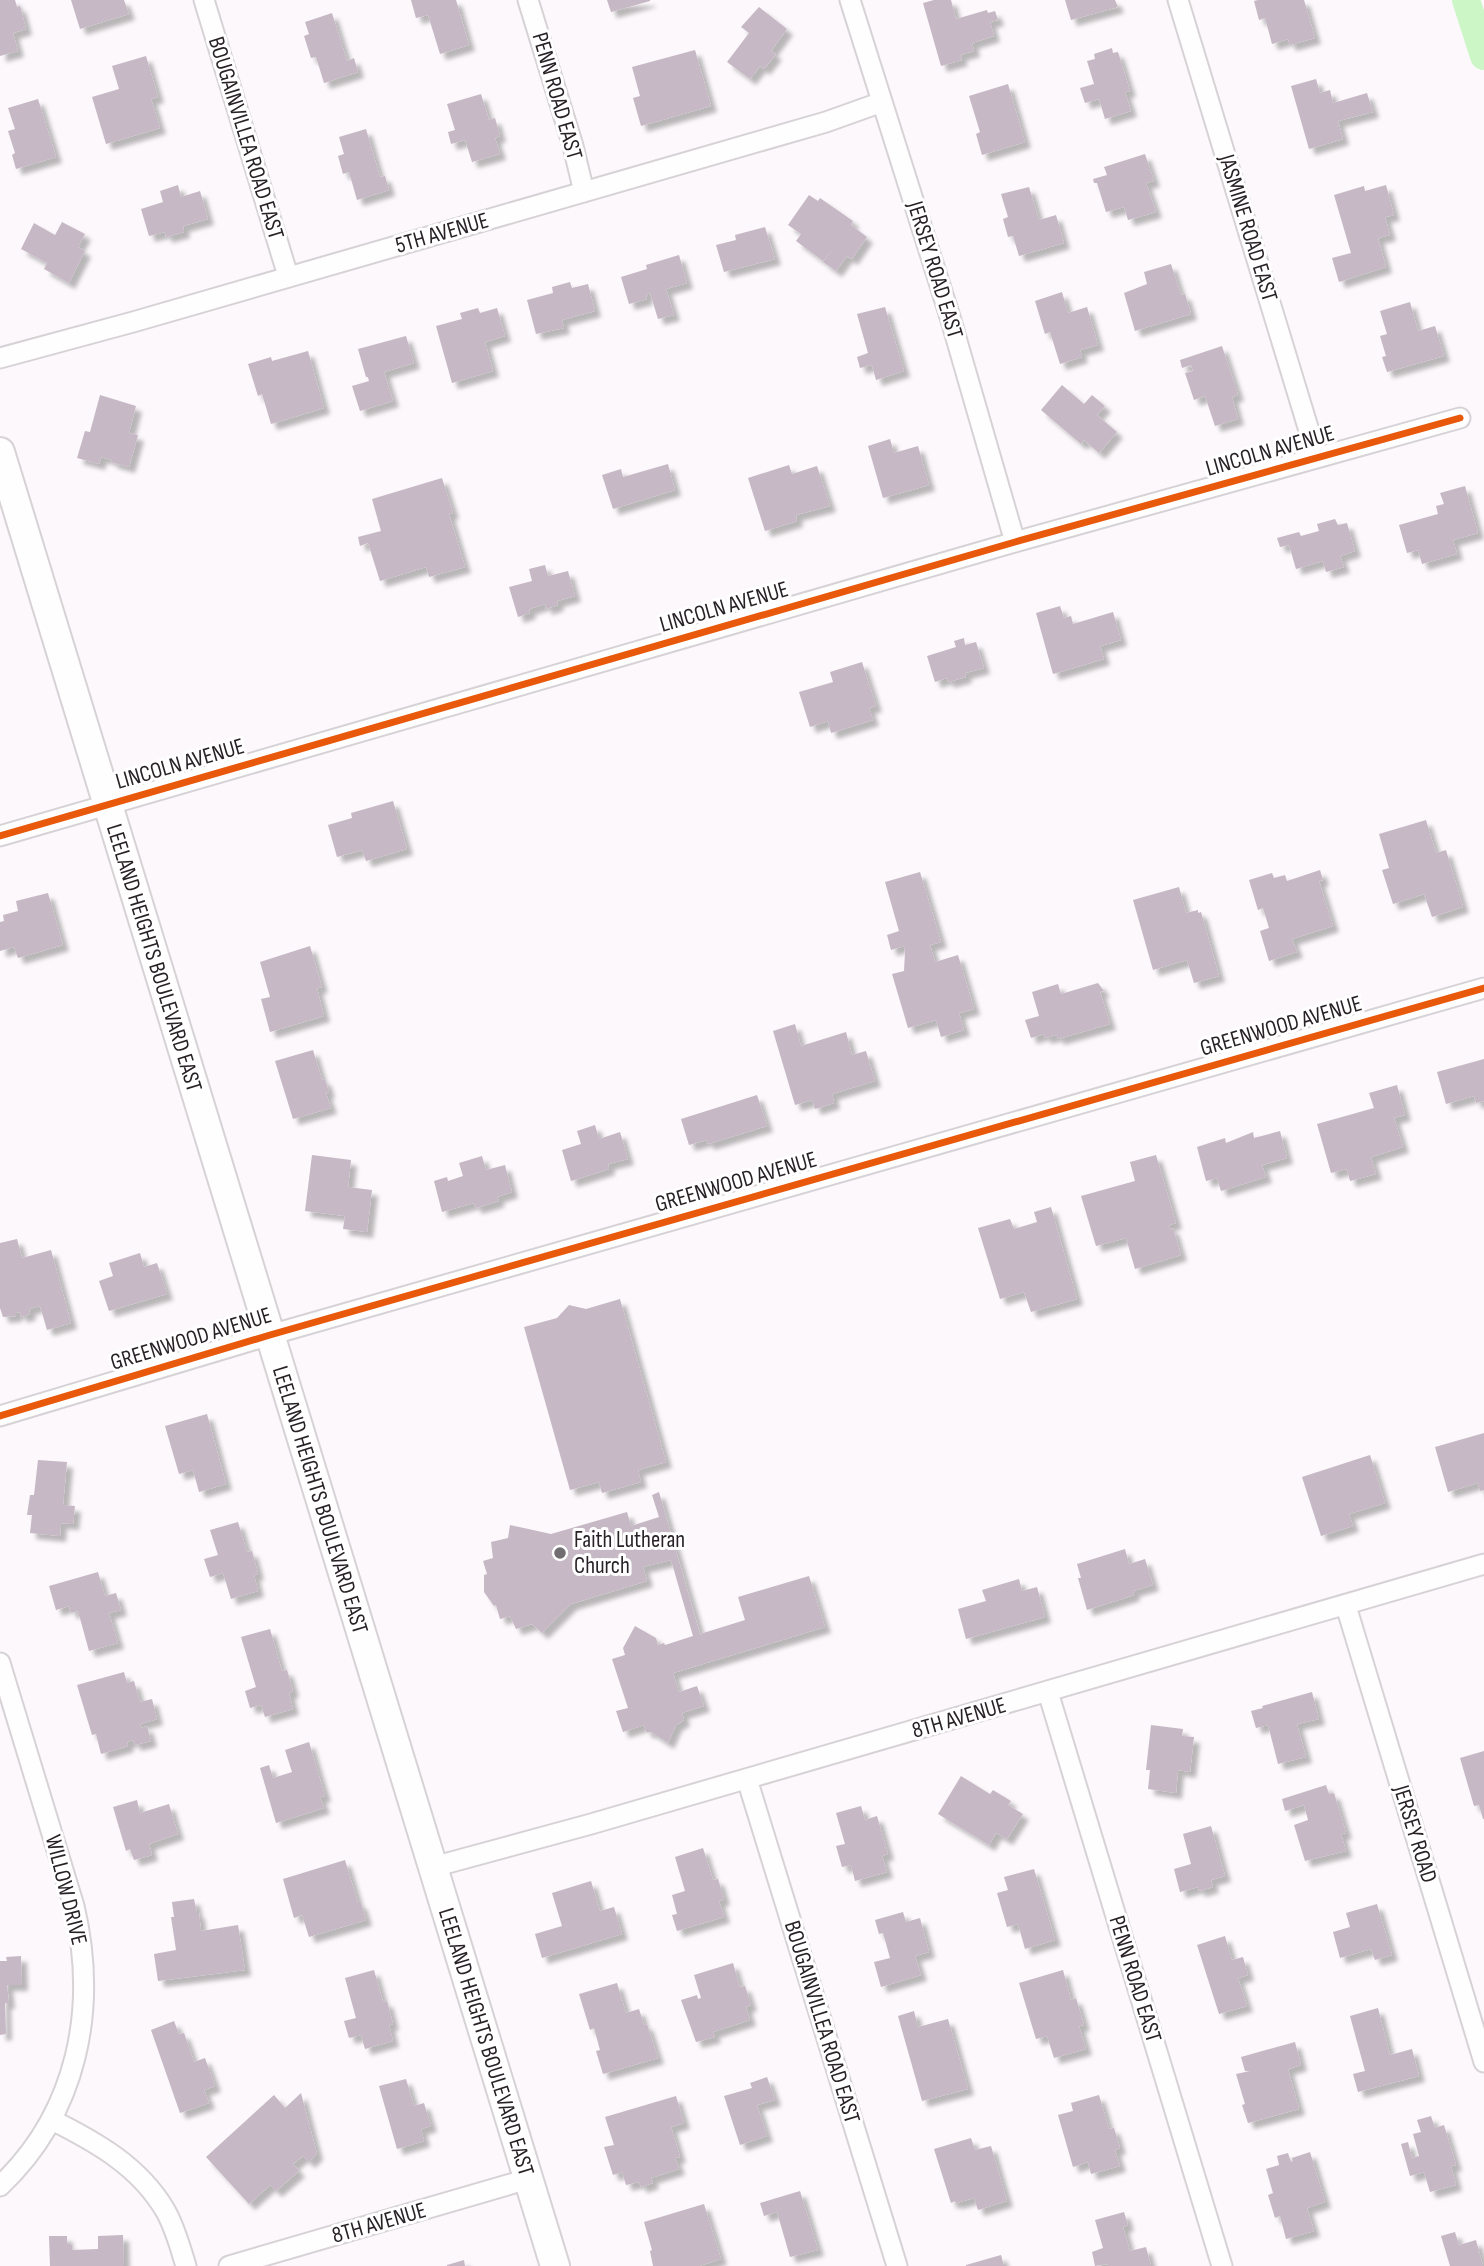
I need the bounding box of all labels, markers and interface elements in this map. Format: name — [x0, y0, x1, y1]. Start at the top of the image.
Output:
street label: PENN ROAD EAST — [525, 29, 589, 163]
street label: BOUGAINVILLEA ROAD EAST — [202, 33, 290, 243]
street label: JASMINE ROAD EAST — [1212, 150, 1284, 305]
street label: JERSEY ROAD EAST — [901, 197, 969, 342]
street label: 5TH AVENUE — [392, 206, 492, 260]
street label: LINCOLN AVENUE — [1202, 419, 1338, 483]
street label: LINCOLN AVENUE — [656, 575, 792, 639]
street label: LINCOLN AVENUE — [112, 732, 248, 796]
street label: LEELAND HEIGHTS BOULEVARD EAST — [100, 821, 208, 1095]
street label: GREENWOOD AVENUE — [1197, 990, 1365, 1062]
street label: GREENWOOD AVENUE — [652, 1146, 820, 1218]
street label: GREENWOOD AVENUE — [107, 1301, 275, 1377]
street label: LEELAND HEIGHTS BOULEVARD EAST — [266, 1363, 374, 1637]
place label: Faith Lutheran Church — [574, 1526, 685, 1580]
marker: Faith Lutheran Church — [552, 1545, 568, 1561]
street label: 8TH AVENUE — [909, 1691, 1009, 1745]
street label: JERSEY ROAD — [1387, 1781, 1443, 1886]
street label: WILLOW DRIVE — [39, 1832, 93, 1948]
street label: LEELAND HEIGHTS BOULEVARD EAST — [432, 1905, 540, 2179]
street label: PENN ROAD EAST — [1102, 1912, 1168, 2046]
street label: BOUGAINVILLEA ROAD EAST — [778, 1917, 866, 2127]
street label: 8TH AVENUE — [329, 2196, 429, 2250]

